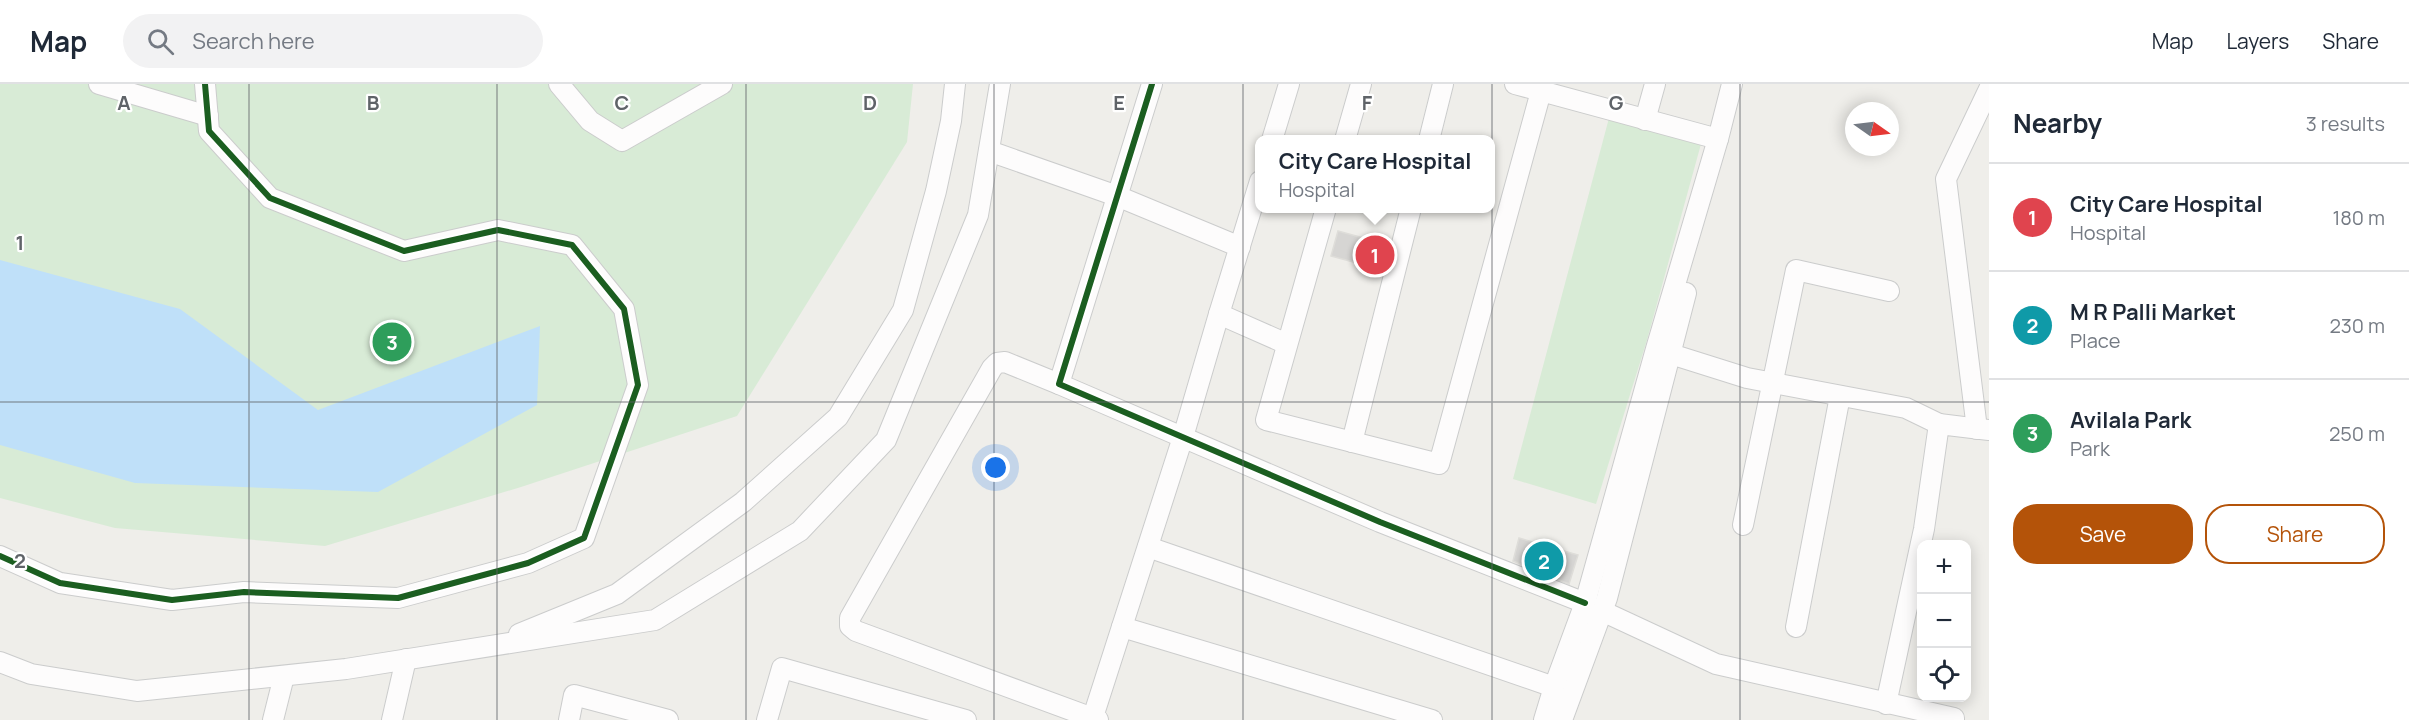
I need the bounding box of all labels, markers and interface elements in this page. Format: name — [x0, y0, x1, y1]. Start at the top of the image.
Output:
search box — [123, 14, 543, 68]
text: Map — [30, 22, 87, 60]
icon: search — [144, 25, 177, 58]
text: Search here — [192, 26, 315, 56]
text: Map — [2152, 27, 2193, 55]
text: Layers — [2226, 27, 2289, 55]
text: Share — [2322, 27, 2379, 55]
text: A — [117, 89, 131, 116]
text: B — [367, 89, 380, 116]
text: C — [615, 89, 629, 116]
text: D — [863, 89, 877, 116]
text: E — [1113, 89, 1125, 116]
text: F — [1362, 89, 1373, 116]
text: G — [1609, 89, 1624, 116]
north arrow — [1845, 102, 1899, 156]
text: Nearby — [2013, 105, 2102, 141]
text: 3 results — [2306, 110, 2385, 137]
popup — [1255, 135, 1495, 213]
text: City Care Hospital — [1279, 146, 1471, 176]
text: Hospital — [1279, 176, 1355, 203]
text: City Care Hospital — [2070, 189, 2263, 219]
text: 1 — [2028, 204, 2037, 231]
text: 180 m — [2332, 204, 2385, 231]
text: Hospital — [2070, 219, 2146, 246]
text: 1 — [16, 229, 24, 256]
pin: 1 — [1356, 232, 1394, 278]
text: M R Palli Market — [2070, 297, 2236, 327]
text: 2 — [2027, 312, 2038, 339]
text: 230 m — [2329, 312, 2385, 339]
pin: 3 — [372, 320, 412, 364]
text: Place — [2070, 327, 2120, 354]
text: Avilala Park — [2070, 405, 2191, 435]
text: 3 — [2027, 420, 2038, 447]
text: 250 m — [2329, 420, 2385, 447]
text: Park — [2070, 435, 2110, 462]
your location — [981, 453, 1010, 482]
button: Save — [2013, 504, 2193, 564]
button: Share — [2205, 504, 2385, 564]
pin: 2 — [1524, 538, 1564, 584]
map controls — [1917, 540, 1971, 702]
button: + — [1917, 540, 1971, 594]
text: 2 — [14, 547, 26, 574]
button: − — [1917, 594, 1971, 648]
button: locate — [1917, 648, 1971, 702]

